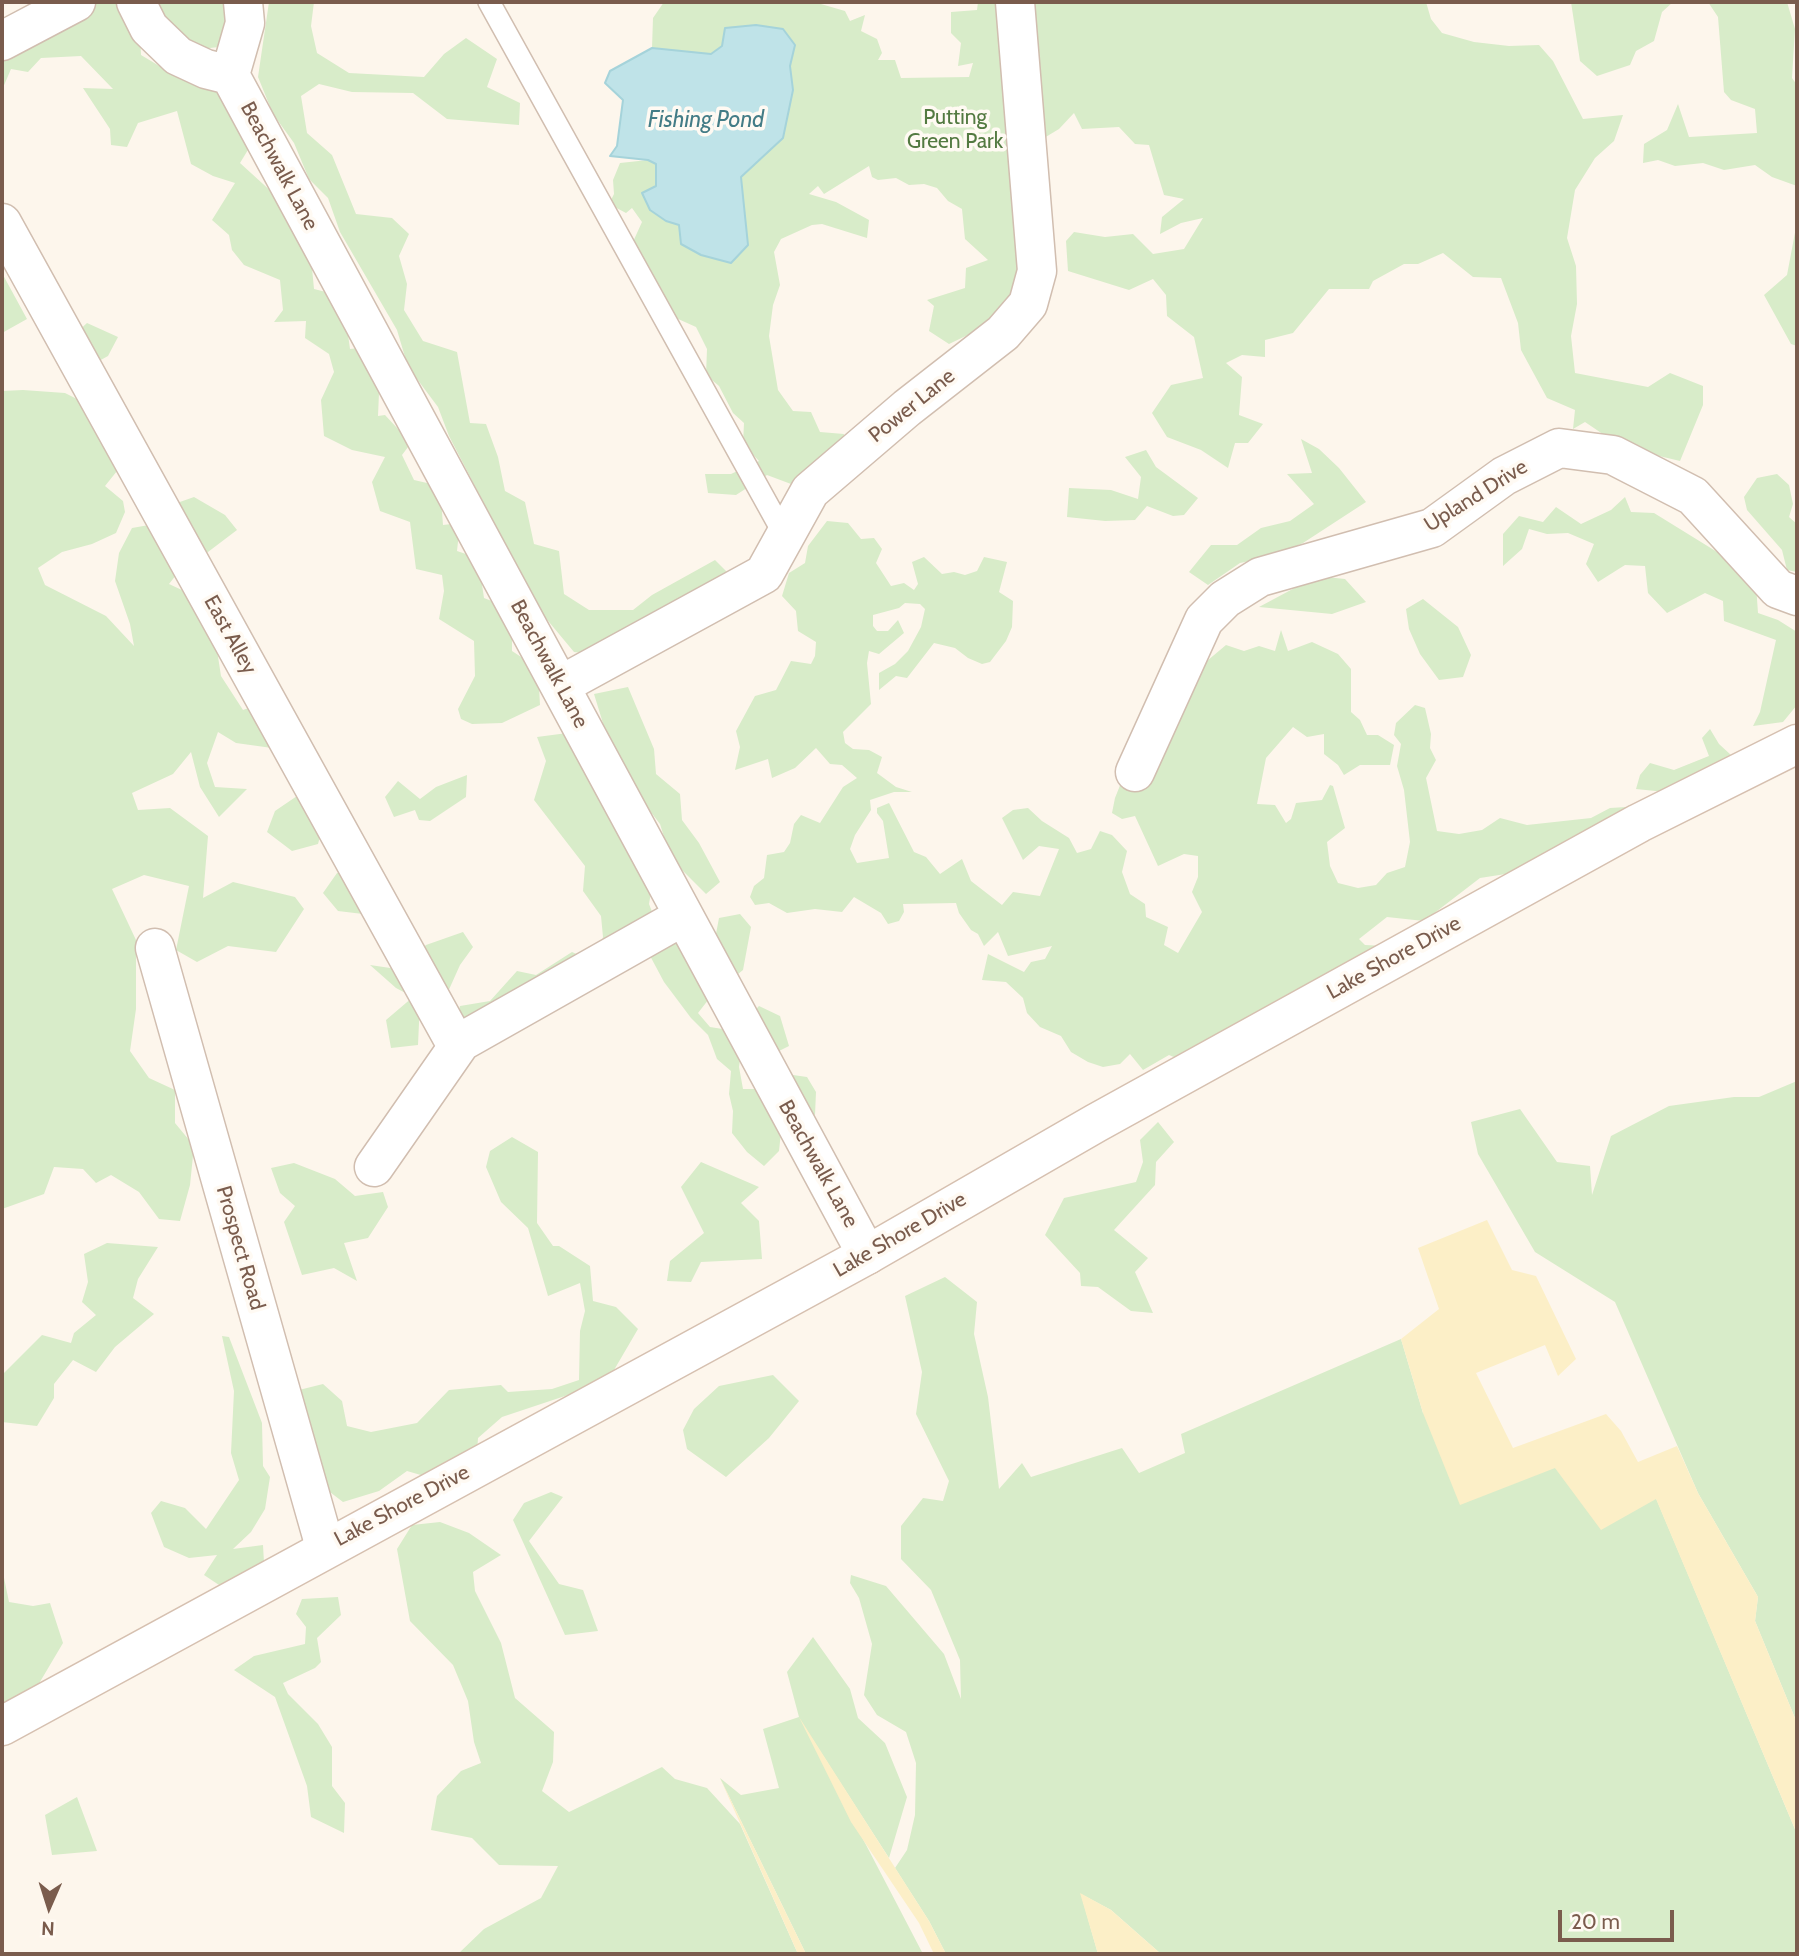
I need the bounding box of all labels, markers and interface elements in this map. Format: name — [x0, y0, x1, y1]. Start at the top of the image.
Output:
street label: Beachwalk Lane — [235, 98, 323, 234]
park label: Putting Green Park — [907, 105, 1003, 155]
water label: Fishing Pond — [648, 106, 764, 134]
street label: Power Lane — [864, 364, 960, 448]
street label: Upland Drive — [1420, 454, 1532, 538]
street label: East Alley — [198, 591, 262, 679]
street label: Beachwalk Lane — [505, 596, 593, 732]
street label: Lake Shore Drive — [1323, 911, 1465, 1005]
street label: Beachwalk Lane — [773, 1096, 863, 1232]
street label: Prospect Road — [210, 1183, 270, 1313]
street label: Lake Shore Drive — [829, 1187, 971, 1283]
street label: Lake Shore Drive — [330, 1460, 474, 1552]
north arrow — [14, 1872, 84, 1942]
scale bar — [1561, 1896, 1676, 1940]
text: 20 m — [1571, 1909, 1620, 1934]
text: N — [41, 1917, 55, 1940]

